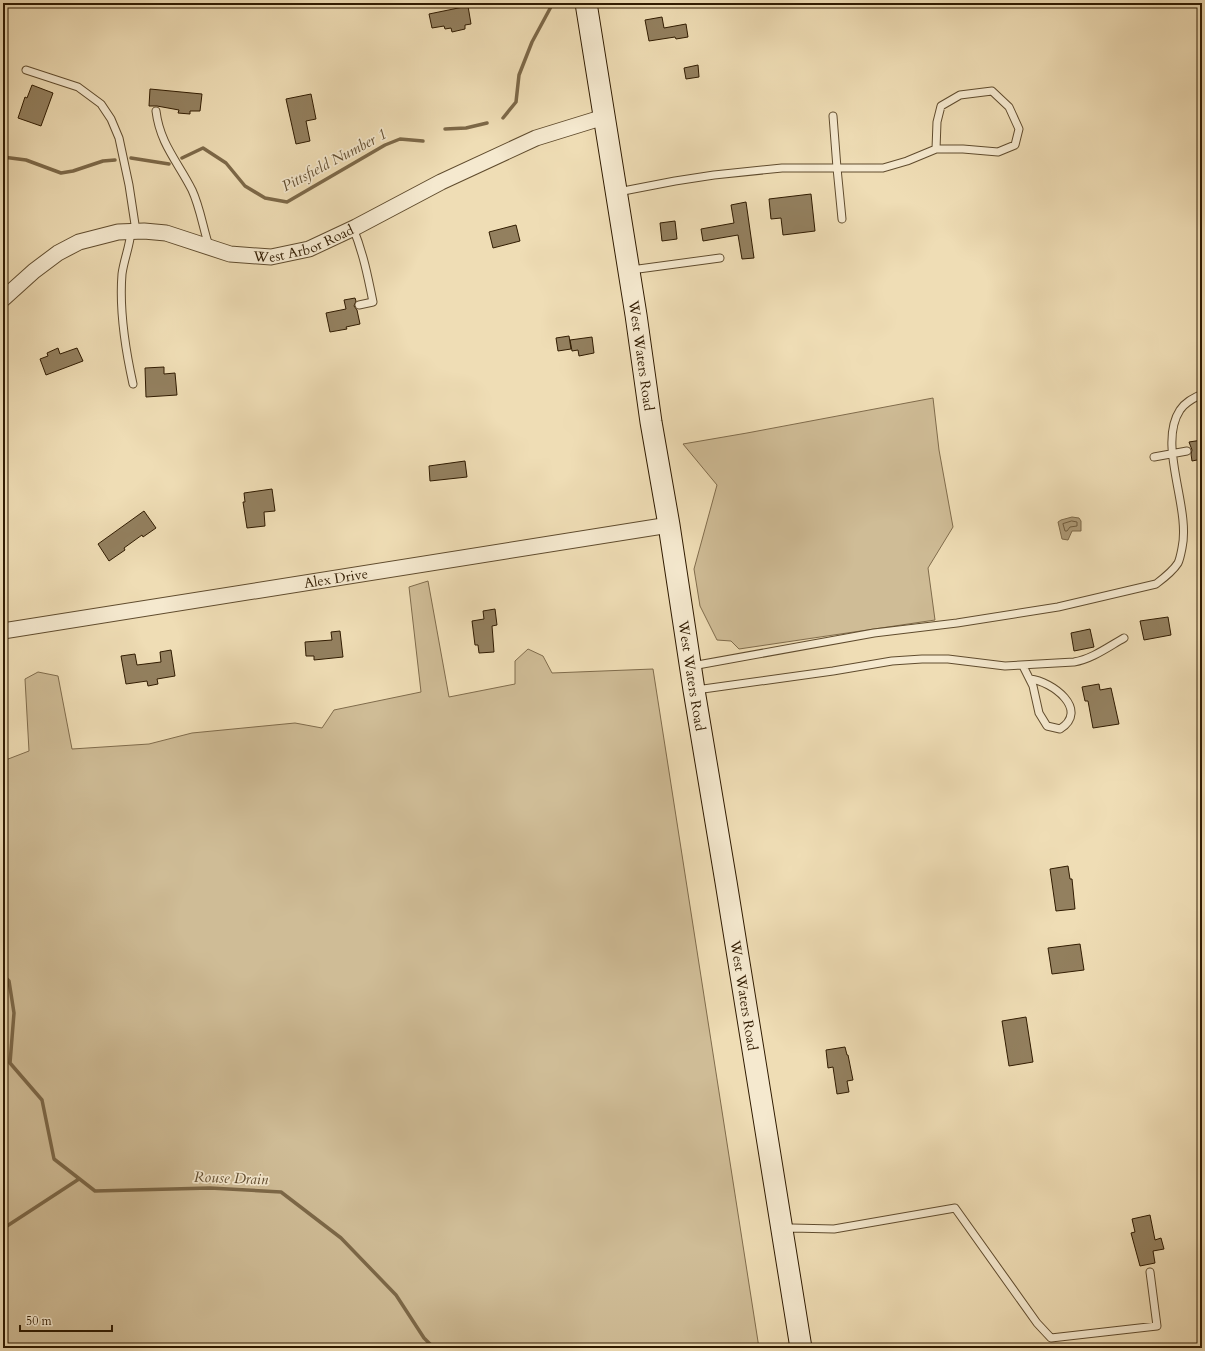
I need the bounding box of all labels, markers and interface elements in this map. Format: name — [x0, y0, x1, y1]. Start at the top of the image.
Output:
water label: Pittsfield Number 1 — [278, 124, 390, 196]
street label: West Arbor Road — [252, 220, 357, 267]
street label: West Waters Road — [624, 298, 658, 413]
street label: Alex Drive — [303, 564, 369, 593]
street label: West Waters Road — [673, 618, 710, 733]
street label: West Waters Road — [725, 938, 762, 1053]
water label: Rouse Drain — [194, 1167, 269, 1189]
scale bar — [20, 1307, 112, 1333]
text: 50 m — [26, 1313, 53, 1329]

